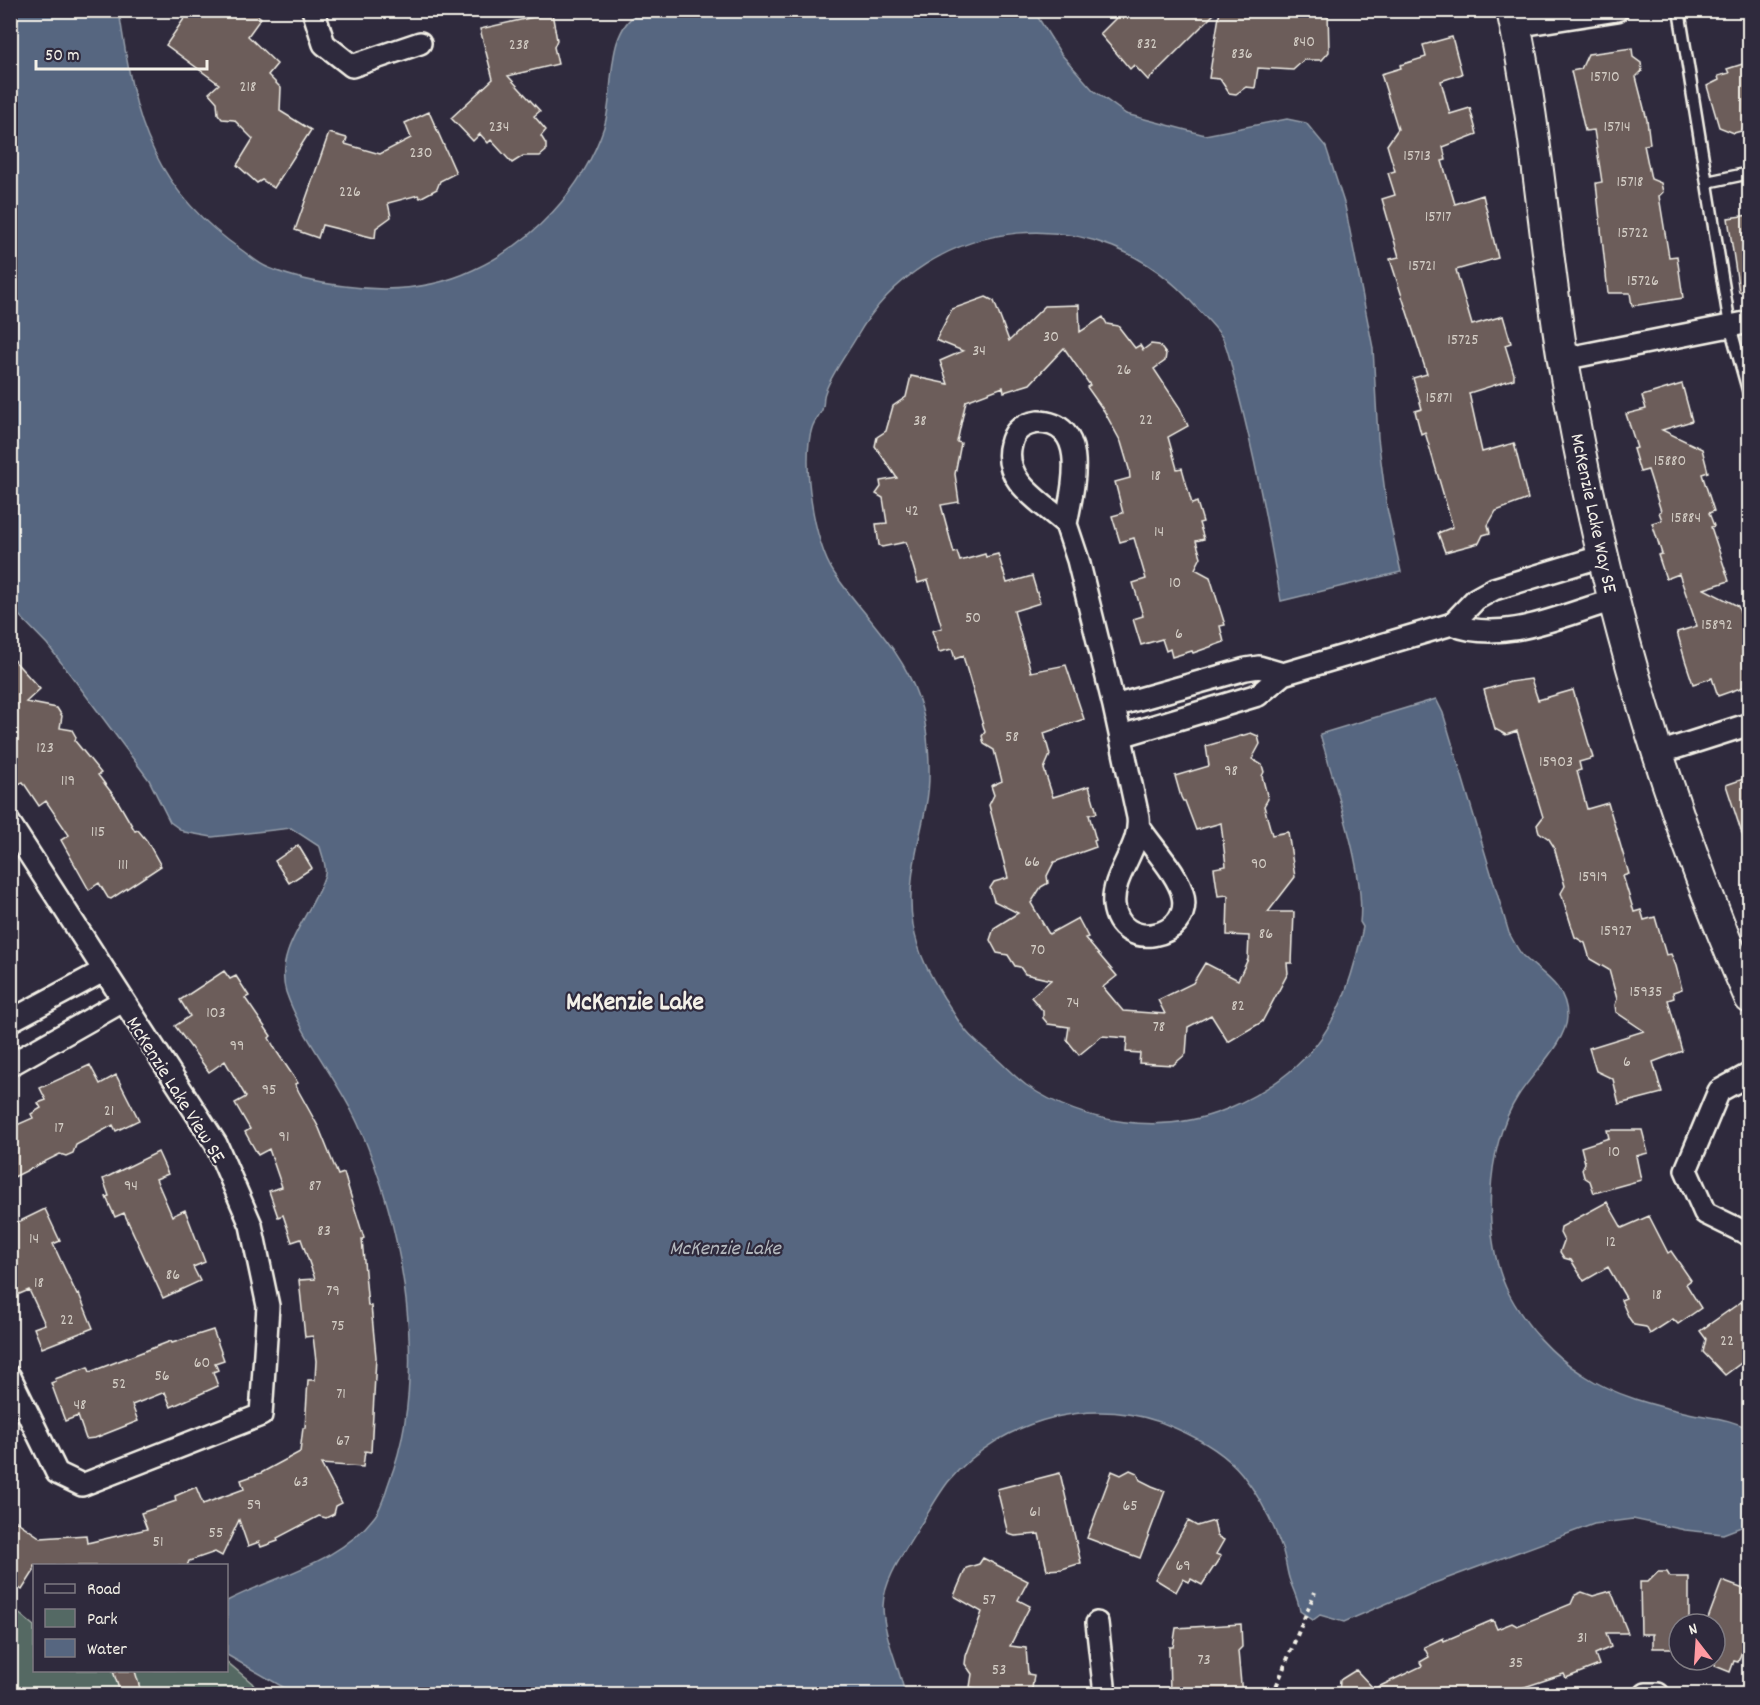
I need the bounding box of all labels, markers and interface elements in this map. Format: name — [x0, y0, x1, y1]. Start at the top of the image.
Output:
house number: 840 — [1293, 31, 1315, 54]
scale bar — [36, 33, 207, 71]
house number: 832 — [1137, 33, 1157, 56]
house number: 238 — [509, 34, 529, 57]
house number: 836 — [1231, 43, 1253, 66]
text: 50 m — [45, 44, 80, 69]
house number: 15710 — [1590, 66, 1620, 89]
house number: 218 — [240, 76, 256, 99]
house number: 234 — [489, 116, 509, 139]
house number: 15714 — [1603, 116, 1631, 139]
house number: 230 — [410, 142, 432, 165]
house number: 15713 — [1403, 145, 1431, 168]
house number: 15718 — [1617, 171, 1643, 194]
house number: 226 — [339, 181, 361, 204]
house number: 15717 — [1425, 206, 1451, 229]
house number: 15722 — [1617, 222, 1649, 245]
house number: 15721 — [1408, 255, 1436, 278]
house number: 15726 — [1627, 270, 1659, 293]
house number: 30 — [1043, 326, 1059, 349]
house number: 15725 — [1447, 329, 1479, 352]
house number: 34 — [972, 340, 986, 363]
house number: 26 — [1117, 359, 1132, 382]
house number: 15871 — [1426, 387, 1452, 410]
house number: 22 — [1139, 409, 1153, 432]
house number: 38 — [913, 410, 927, 433]
street label: McKenzie Lake Way SE — [1562, 431, 1623, 596]
house number: 15880 — [1654, 450, 1686, 473]
house number: 18 — [1151, 465, 1161, 488]
house number: 42 — [905, 500, 919, 523]
house number: 15884 — [1671, 507, 1701, 530]
house number: 14 — [1154, 521, 1164, 544]
house number: 10 — [1169, 572, 1181, 595]
house number: 50 — [965, 607, 981, 630]
house number: 15892 — [1701, 614, 1733, 637]
house number: 6 — [1175, 623, 1183, 646]
house number: 58 — [1005, 726, 1019, 749]
house number: 123 — [36, 737, 54, 760]
house number: 15903 — [1539, 751, 1573, 774]
house number: 98 — [1224, 760, 1238, 783]
house number: 119 — [61, 770, 75, 793]
house number: 115 — [91, 821, 105, 844]
house number: 66 — [1024, 851, 1040, 874]
house number: 90 — [1251, 853, 1267, 876]
house number: 111 — [118, 854, 128, 877]
house number: 15919 — [1578, 866, 1608, 889]
house number: 15927 — [1600, 920, 1632, 943]
house number: 86 — [1259, 923, 1273, 946]
house number: 70 — [1031, 939, 1045, 962]
house number: 15935 — [1630, 981, 1662, 1004]
district label: McKenzie Lake — [566, 985, 704, 1022]
house number: 74 — [1067, 992, 1079, 1015]
house number: 82 — [1231, 995, 1245, 1018]
house number: 103 — [206, 1002, 226, 1025]
street label: McKenzie Lake View SE — [118, 1012, 231, 1169]
house number: 78 — [1153, 1016, 1165, 1039]
house number: 99 — [230, 1035, 244, 1058]
house number: 6 — [1623, 1051, 1631, 1074]
house number: 95 — [262, 1079, 276, 1102]
house number: 21 — [104, 1100, 114, 1123]
house number: 17 — [54, 1117, 64, 1140]
house number: 91 — [279, 1126, 289, 1149]
house number: 10 — [1608, 1141, 1620, 1164]
house number: 94 — [124, 1175, 138, 1198]
house number: 87 — [309, 1175, 321, 1198]
house number: 83 — [317, 1220, 331, 1243]
house number: 14 — [29, 1228, 39, 1251]
house number: 12 — [1606, 1231, 1616, 1254]
water label: McKenzie Lake — [669, 1235, 783, 1265]
house number: 86 — [166, 1264, 180, 1287]
house number: 18 — [34, 1272, 44, 1295]
house number: 79 — [326, 1280, 340, 1303]
house number: 18 — [1652, 1284, 1662, 1307]
house number: 22 — [60, 1309, 74, 1332]
house number: 75 — [331, 1315, 345, 1338]
house number: 22 — [1720, 1330, 1734, 1353]
house number: 60 — [194, 1352, 210, 1375]
house number: 56 — [154, 1365, 170, 1388]
house number: 52 — [112, 1373, 126, 1396]
house number: 71 — [336, 1383, 346, 1406]
house number: 48 — [73, 1394, 87, 1417]
house number: 67 — [336, 1430, 350, 1453]
house number: 63 — [294, 1471, 308, 1494]
house number: 59 — [247, 1494, 261, 1517]
house number: 65 — [1122, 1495, 1138, 1518]
house number: 61 — [1029, 1501, 1041, 1524]
house number: 55 — [209, 1522, 223, 1545]
house number: 51 — [153, 1531, 163, 1554]
house number: 69 — [1175, 1555, 1191, 1578]
legend — [33, 1564, 228, 1672]
text: Road — [87, 1578, 121, 1603]
house number: 57 — [982, 1589, 996, 1612]
text: Park — [87, 1608, 118, 1633]
north arrow — [1667, 1612, 1727, 1672]
text: N — [1686, 1618, 1701, 1642]
house number: 31 — [1577, 1627, 1587, 1650]
text: Water — [87, 1638, 127, 1663]
house number: 73 — [1197, 1649, 1211, 1672]
house number: 35 — [1509, 1652, 1523, 1675]
house number: 53 — [992, 1659, 1006, 1682]

